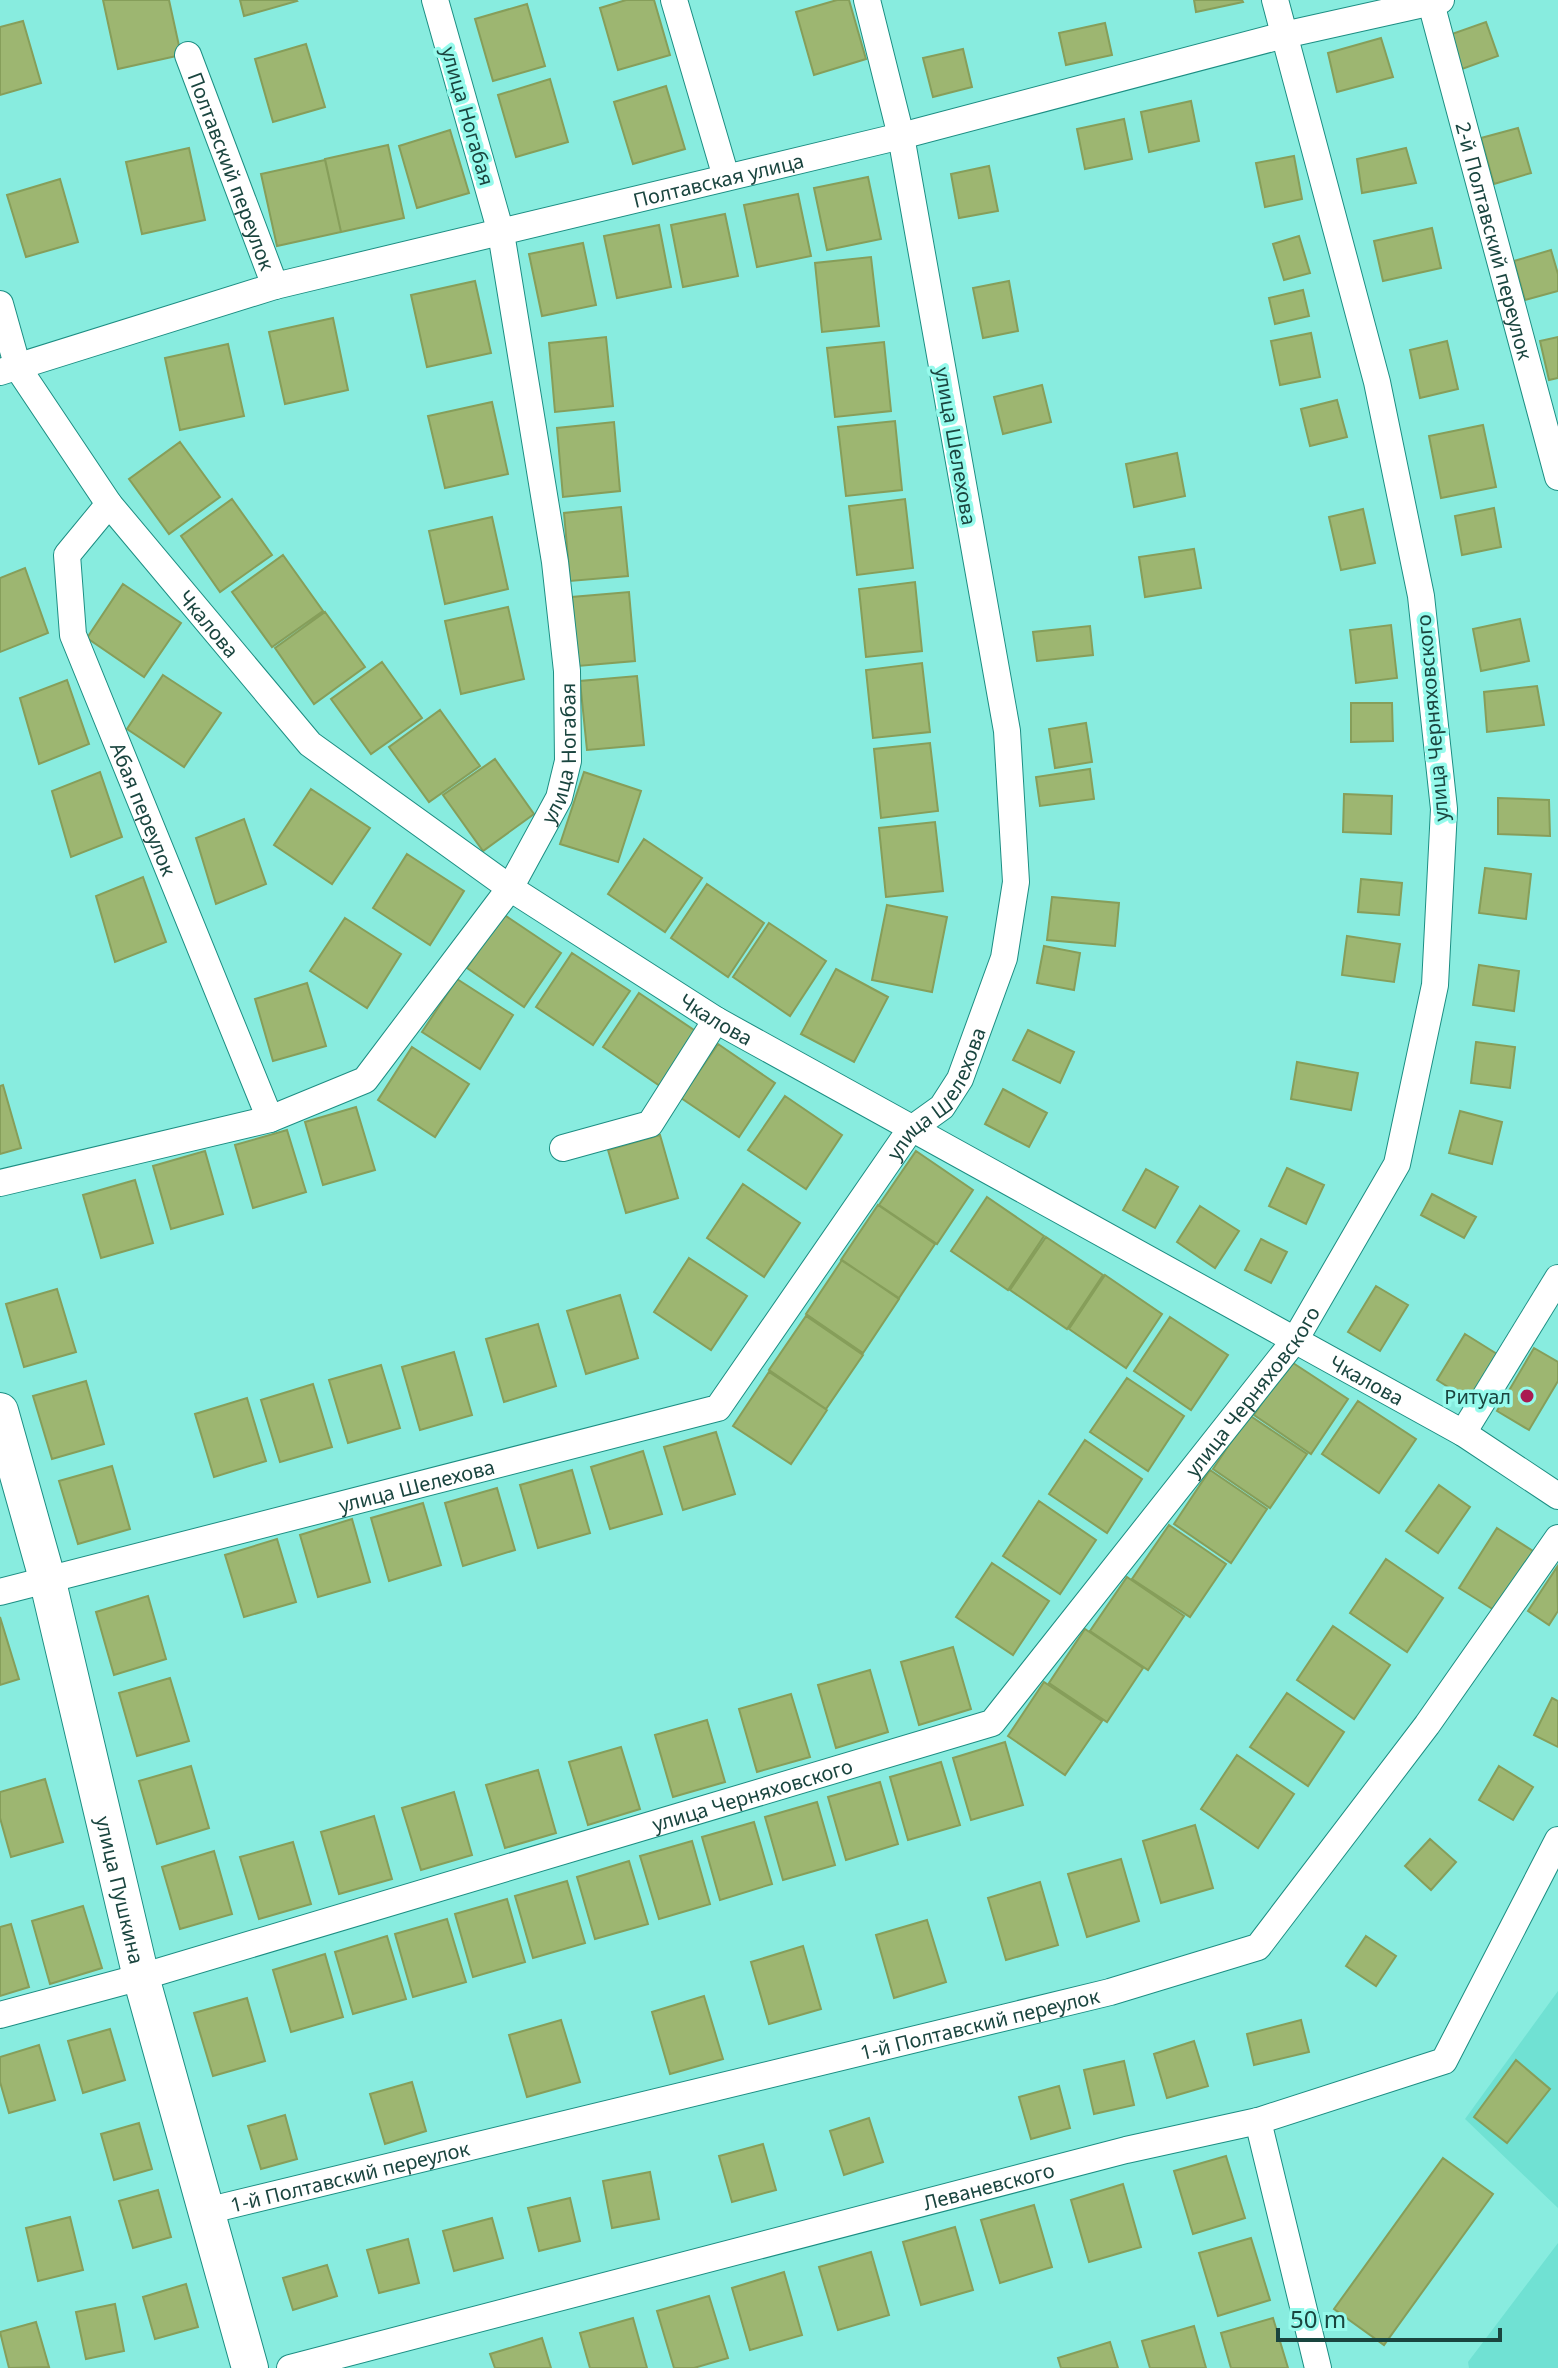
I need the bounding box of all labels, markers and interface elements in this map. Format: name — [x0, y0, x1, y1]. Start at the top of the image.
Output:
street label: улица Ногабая — [435, 43, 501, 189]
street label: Полтавский переулок — [182, 68, 281, 274]
street label: 2-й Полтавский переулок — [1450, 119, 1540, 363]
street label: Полтавская улица — [630, 146, 806, 213]
street label: улица Шелехова — [929, 365, 983, 527]
street label: Чкалова — [173, 584, 245, 663]
street label: улица Черняховского — [1409, 613, 1455, 823]
street label: улица Ногабая — [534, 683, 582, 828]
street label: Абая переулок — [105, 738, 183, 880]
street label: Чкалова — [674, 987, 758, 1051]
street label: улица Шелехова — [880, 1023, 991, 1165]
street label: улица Черняховского — [1179, 1301, 1325, 1482]
street label: Чкалова — [1325, 1348, 1409, 1411]
place label: Ритуал — [1444, 1383, 1511, 1410]
marker: Ритуал — [1518, 1387, 1536, 1405]
street label: улица Шелехова — [336, 1452, 497, 1518]
street label: улица Черняховского — [649, 1752, 856, 1837]
street label: улица Пушкина — [90, 1813, 151, 1967]
street label: 1-й Полтавский переулок — [857, 1981, 1102, 2066]
street label: 1-й Полтавский переулок — [227, 2134, 473, 2218]
street label: Леваневского — [920, 2156, 1057, 2216]
scale bar — [1278, 2292, 1500, 2342]
text: 50 m — [1290, 2302, 1346, 2335]

